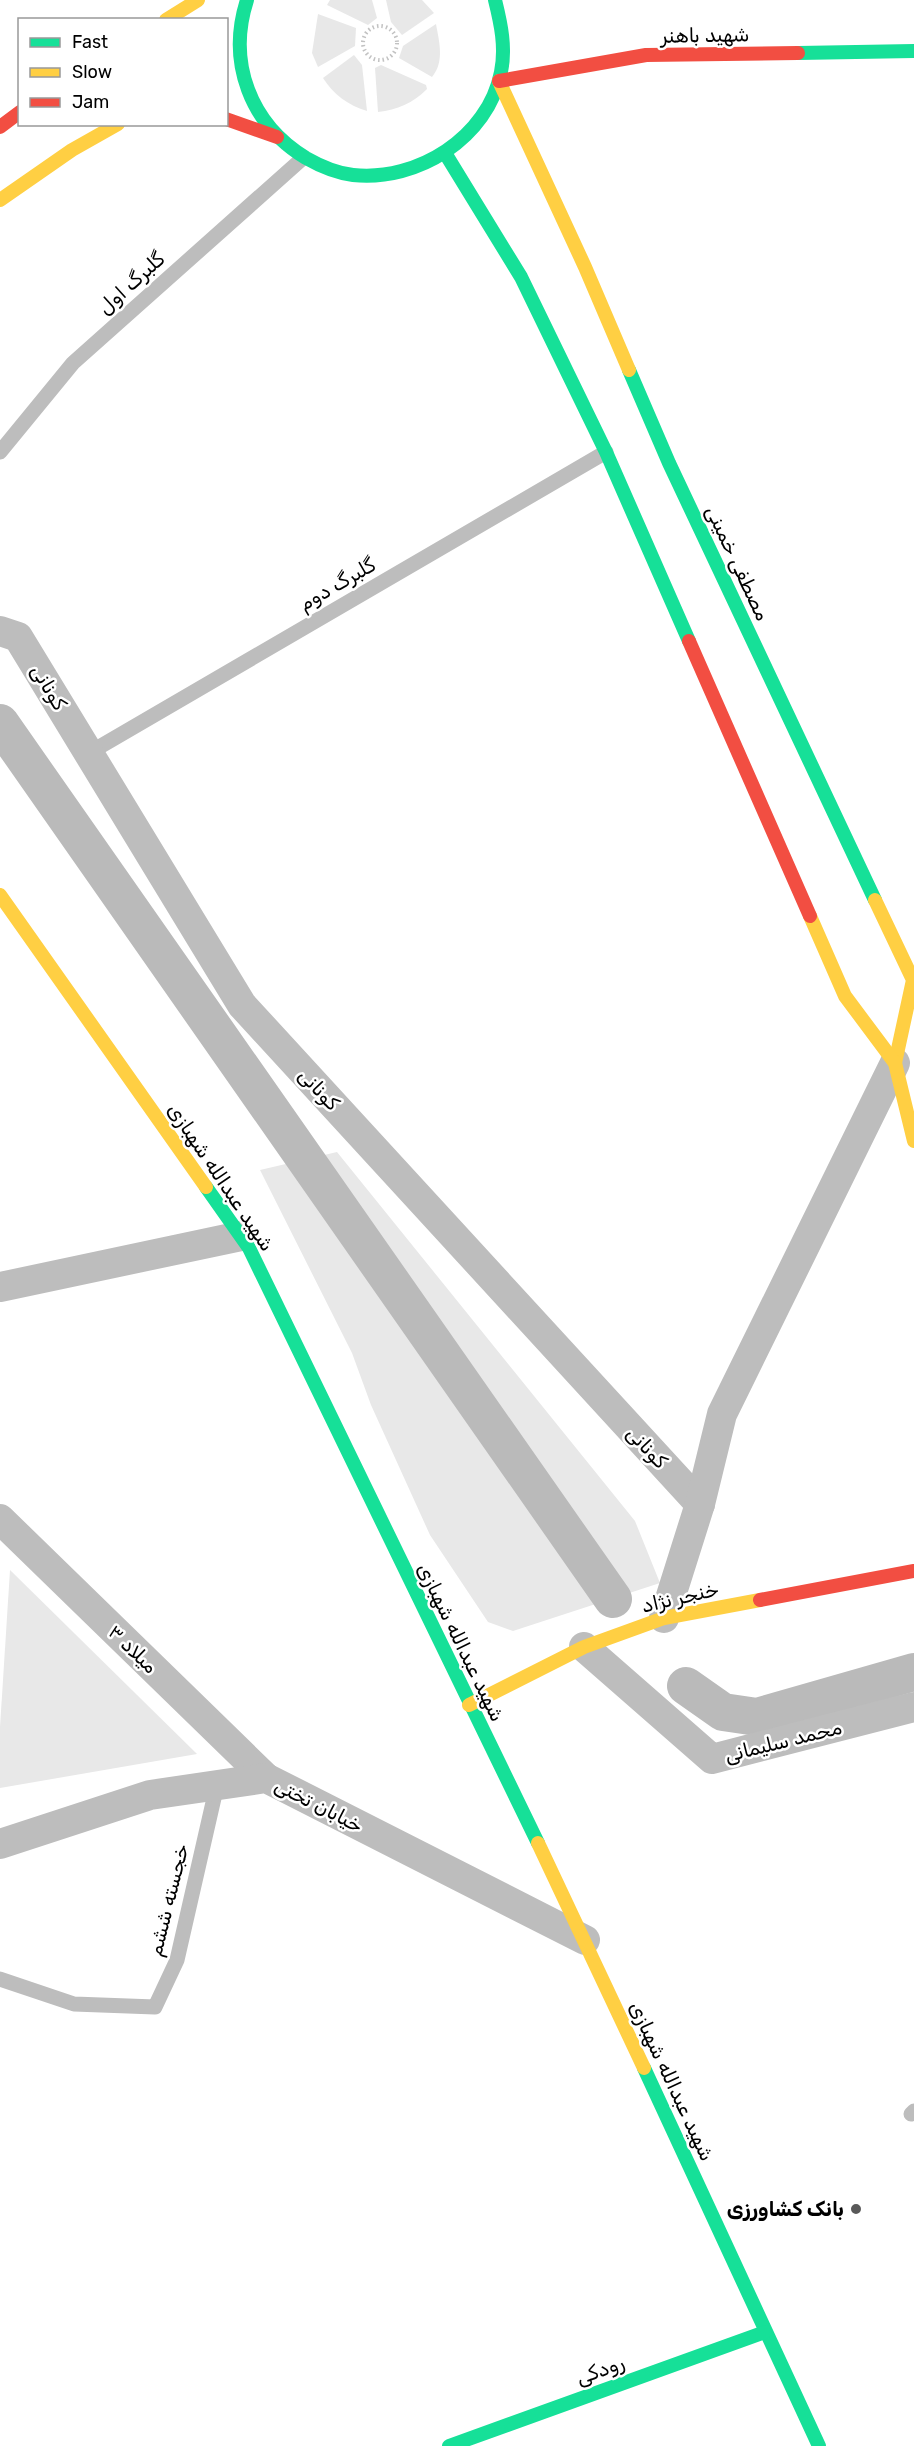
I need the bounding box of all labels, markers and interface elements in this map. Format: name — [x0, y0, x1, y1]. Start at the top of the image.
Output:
legend — [18, 18, 228, 126]
street label: شهید باهنر — [659, 22, 750, 48]
text: Fast — [72, 31, 108, 53]
text: Slow — [72, 61, 112, 83]
text: Jam — [72, 91, 109, 113]
street label: گلبرگ اول — [93, 247, 169, 319]
street label: مصطفی خمینی — [701, 501, 775, 625]
street label: گلبرگ دوم — [294, 553, 381, 617]
street label: کونانی — [26, 660, 72, 714]
street label: کونانی — [293, 1063, 345, 1115]
street label: شهید عبدالله شهبازی — [163, 1098, 279, 1256]
street label: کونانی — [621, 1421, 673, 1473]
street label: شهید عبدالله شهبازی — [412, 1559, 510, 1725]
street label: خنجر نژاد — [639, 1576, 721, 1618]
street label: میلاد ۳ — [103, 1620, 163, 1678]
street label: محمد سلیمانی — [722, 1715, 844, 1767]
street label: خیابان تختی — [271, 1773, 367, 1837]
street label: خجسته ششم — [142, 1841, 195, 1959]
street label: شهید عبدالله شهبازی — [624, 1997, 720, 2165]
place label: بانک کشاورزی — [727, 2197, 844, 2221]
marker: بانک کشاورزی — [849, 2202, 863, 2216]
street label: رودکی — [573, 2350, 627, 2390]

